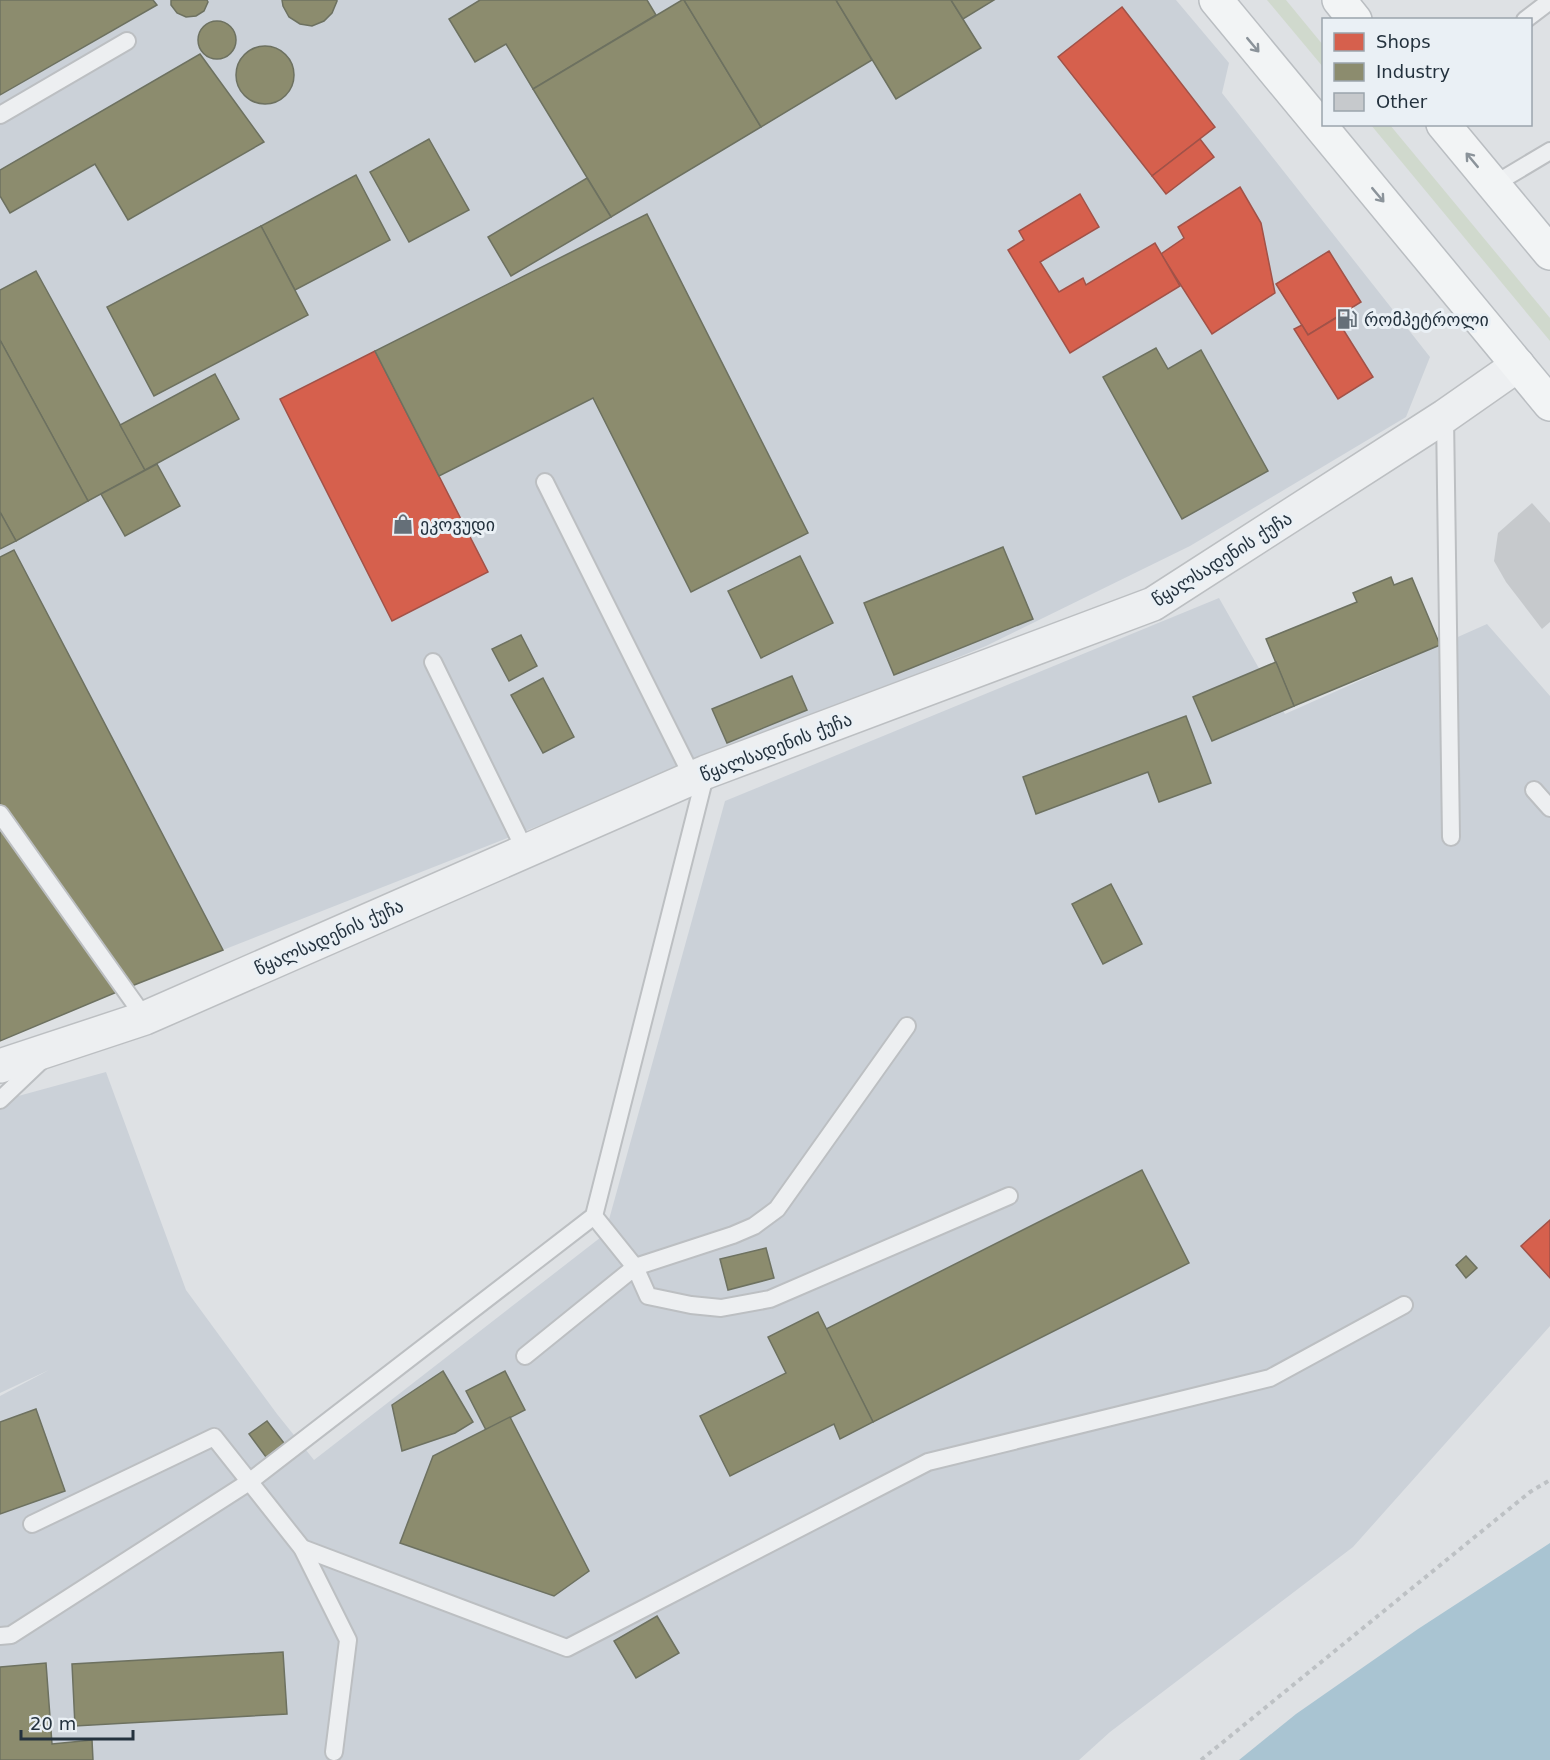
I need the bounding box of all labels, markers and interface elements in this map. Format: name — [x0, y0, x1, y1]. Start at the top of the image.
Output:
legend — [1322, 18, 1532, 126]
text: Shops — [1376, 31, 1431, 52]
one-way arrow — [1247, 37, 1260, 53]
text: Industry — [1376, 61, 1450, 82]
text: Other — [1376, 91, 1428, 112]
one-way arrow — [1466, 152, 1479, 168]
one-way arrow — [1371, 187, 1384, 203]
fuel station icon: რომპეტროლი — [1335, 307, 1359, 331]
place label: რომპეტროლი — [1364, 309, 1489, 330]
street label: წყალსადენის ქუჩა — [1148, 508, 1296, 610]
shop icon: ეკოვუდი — [391, 512, 415, 536]
place label: ეკოვუდი — [420, 514, 495, 535]
street label: წყალსადენის ქუჩა — [697, 708, 855, 786]
street label: წყალსადენის ქუჩა — [251, 895, 407, 979]
scale bar — [21, 1703, 134, 1741]
text: 20 m — [30, 1713, 76, 1734]

